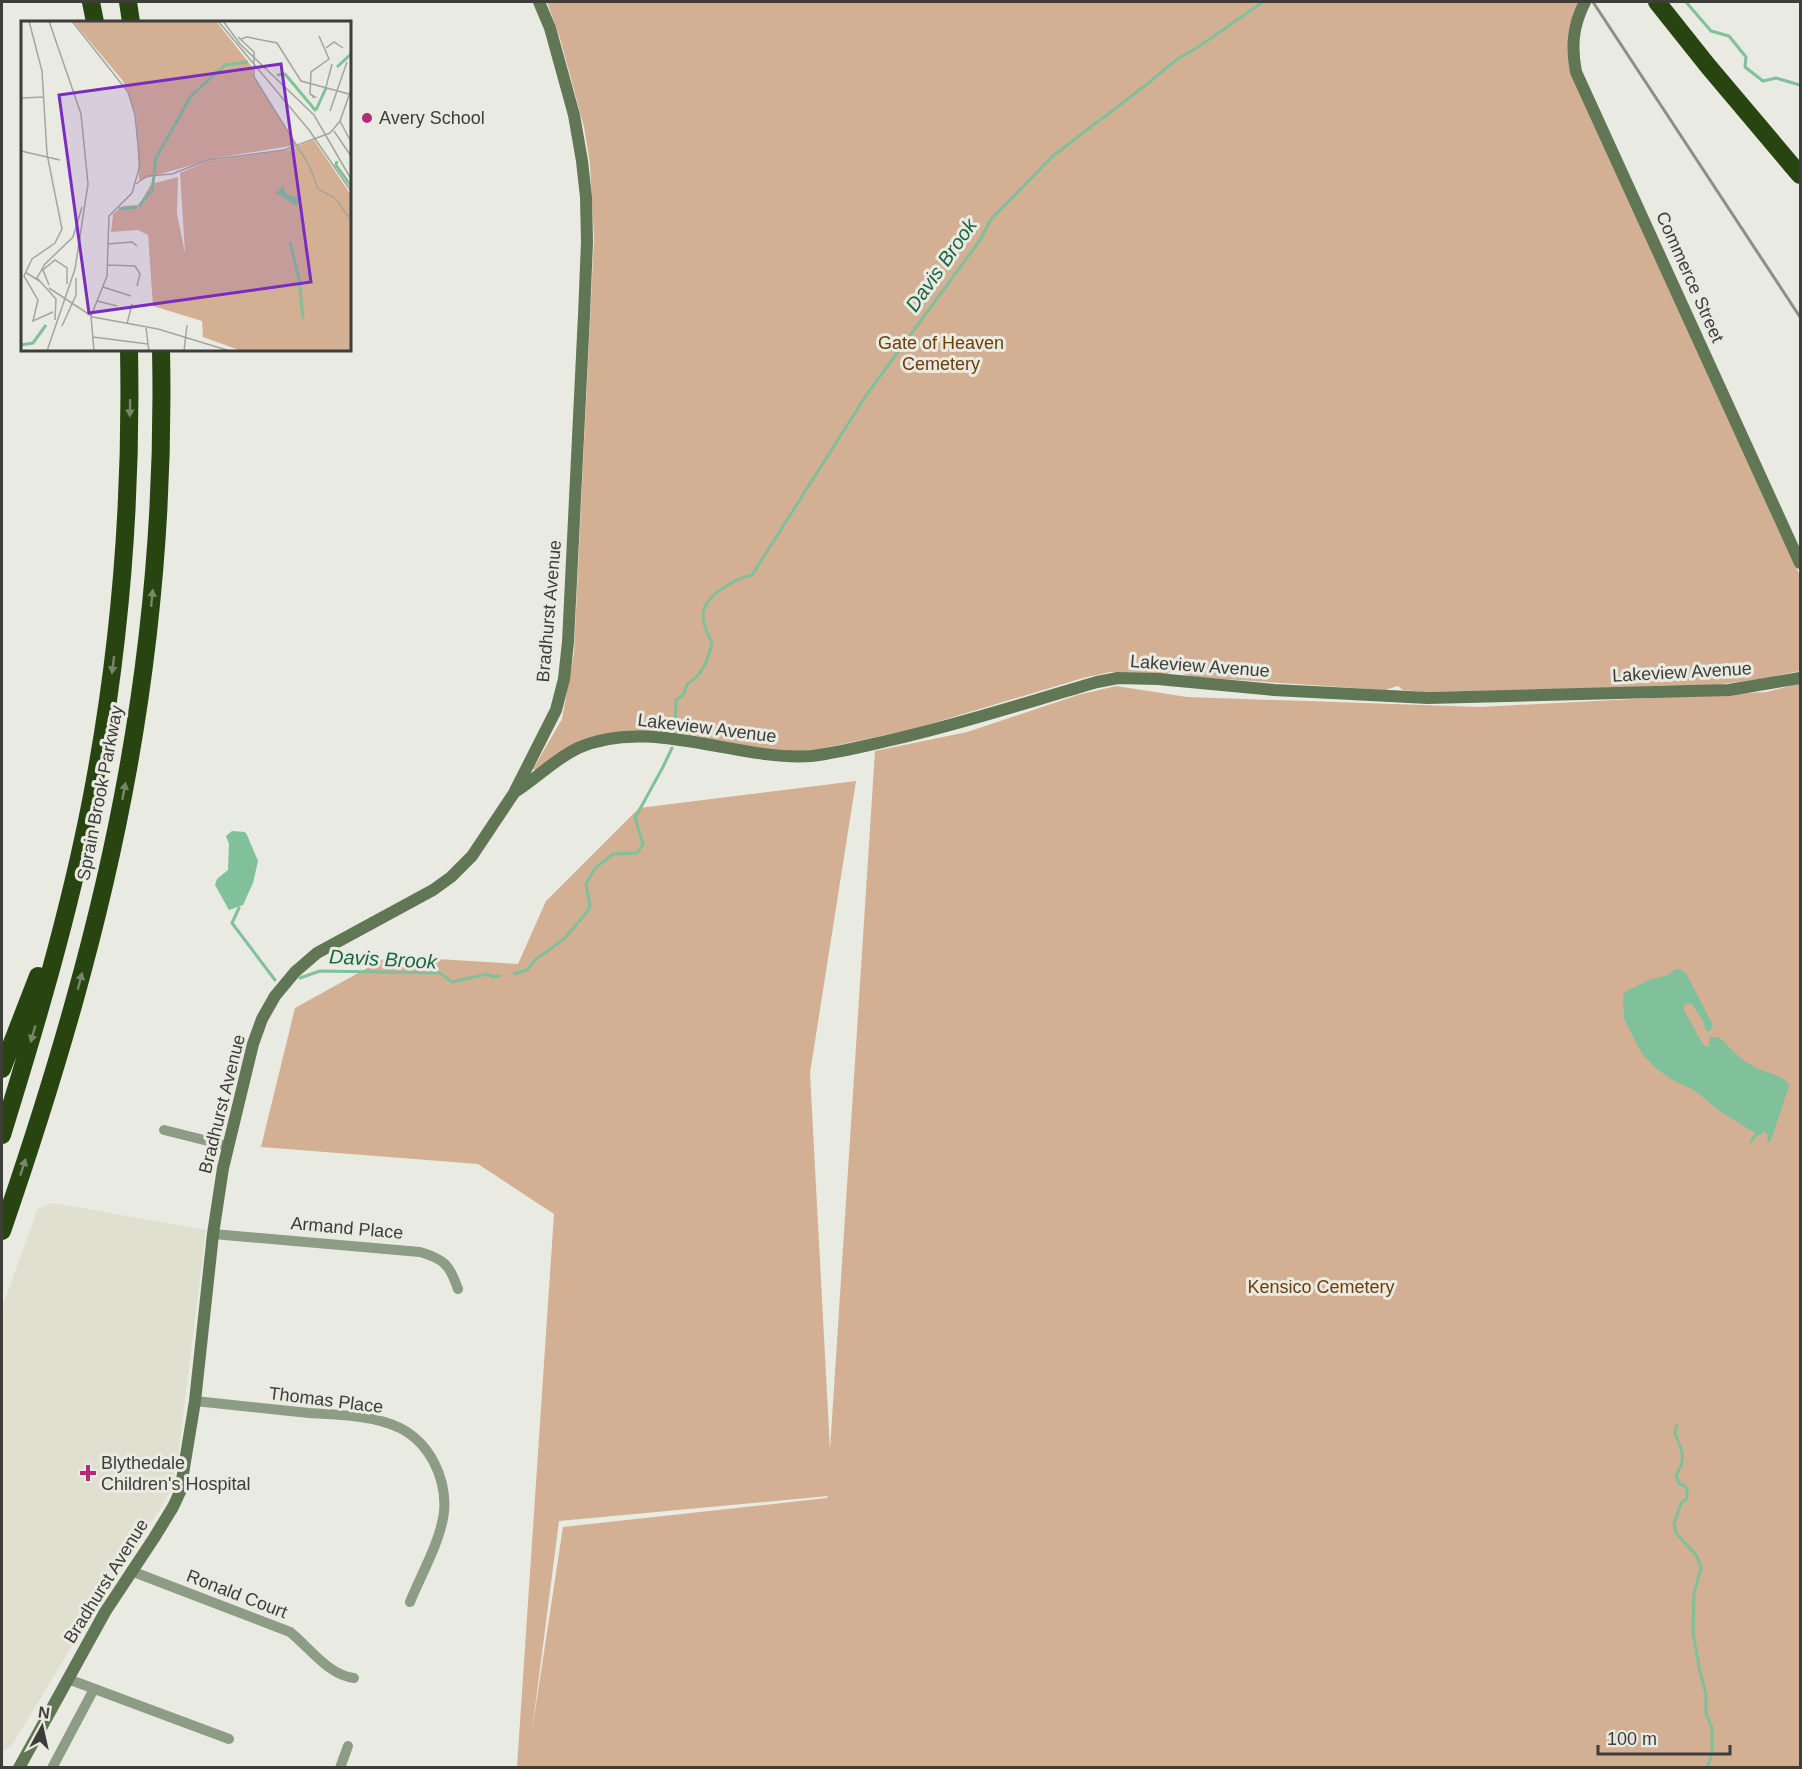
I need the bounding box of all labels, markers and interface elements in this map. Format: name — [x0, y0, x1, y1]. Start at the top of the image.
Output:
inset map — [21, 21, 351, 351]
place label: Avery School — [379, 108, 485, 128]
marker: Avery School — [360, 111, 374, 125]
street label: Commerce Street — [1652, 209, 1728, 345]
water label: Davis Brook — [901, 214, 982, 315]
park label: Gate of Heaven Cemetery — [878, 333, 1004, 374]
one-way arrow — [125, 398, 135, 417]
street label: Bradhurst Avenue — [533, 539, 565, 683]
one-way arrow — [147, 588, 157, 607]
street label: Lakeview Avenue — [1130, 651, 1270, 681]
one-way arrow — [108, 656, 118, 675]
street label: Lakeview Avenue — [1612, 658, 1752, 686]
street label: Sprain Brook Parkway — [73, 704, 127, 882]
street label: Lakeview Avenue — [636, 710, 778, 746]
one-way arrow — [120, 781, 129, 800]
water label: Davis Brook — [329, 945, 438, 973]
one-way arrow — [75, 972, 85, 990]
one-way arrow — [27, 1025, 37, 1043]
street label: Bradhurst Avenue — [195, 1032, 249, 1176]
one-way arrow — [19, 1158, 28, 1176]
street label: Armand Place — [290, 1213, 404, 1243]
park label: Kensico Cemetery — [1247, 1277, 1395, 1297]
street label: Thomas Place — [268, 1383, 384, 1417]
place label: Blythedale Children's Hospital — [101, 1453, 251, 1494]
marker: Blythedale Children's Hospital — [79, 1464, 97, 1482]
street label: Bradhurst Avenue — [60, 1515, 152, 1647]
street label: Ronald Court — [184, 1566, 290, 1622]
north arrow — [12, 1697, 72, 1757]
text: N — [37, 1703, 51, 1722]
scale bar — [1598, 1718, 1730, 1756]
text: 100 m — [1607, 1729, 1657, 1749]

